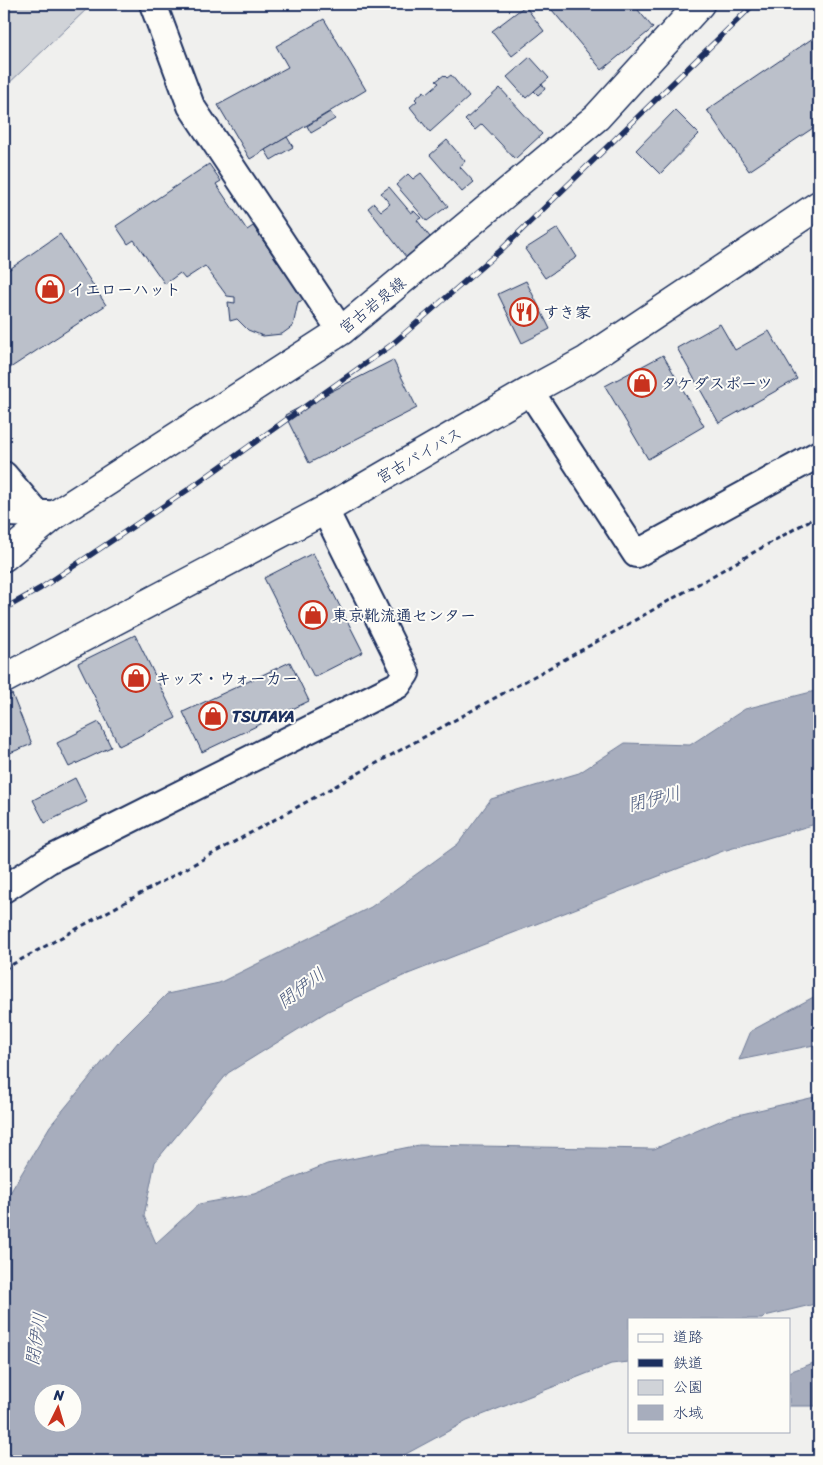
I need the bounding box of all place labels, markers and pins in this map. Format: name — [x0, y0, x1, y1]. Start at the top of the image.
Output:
shop icon: イエローハット — [35, 274, 65, 304]
place label: イエローハット — [69, 275, 181, 304]
restaurant icon: すき家 — [509, 297, 539, 327]
place label: すき家 — [543, 298, 591, 327]
shop icon: タケダスポーツ — [627, 368, 657, 398]
place label: タケダスポーツ — [661, 369, 773, 398]
shop icon: 東京靴流通センター — [298, 600, 328, 630]
place label: 東京靴流通センター — [332, 601, 476, 630]
shop icon: キッズ・ウォーカー — [121, 663, 151, 693]
place label: キッズ・ウォーカー — [155, 664, 298, 693]
shop icon: TSUTAYA — [198, 701, 228, 731]
place label: TSUTAYA — [232, 702, 295, 731]

